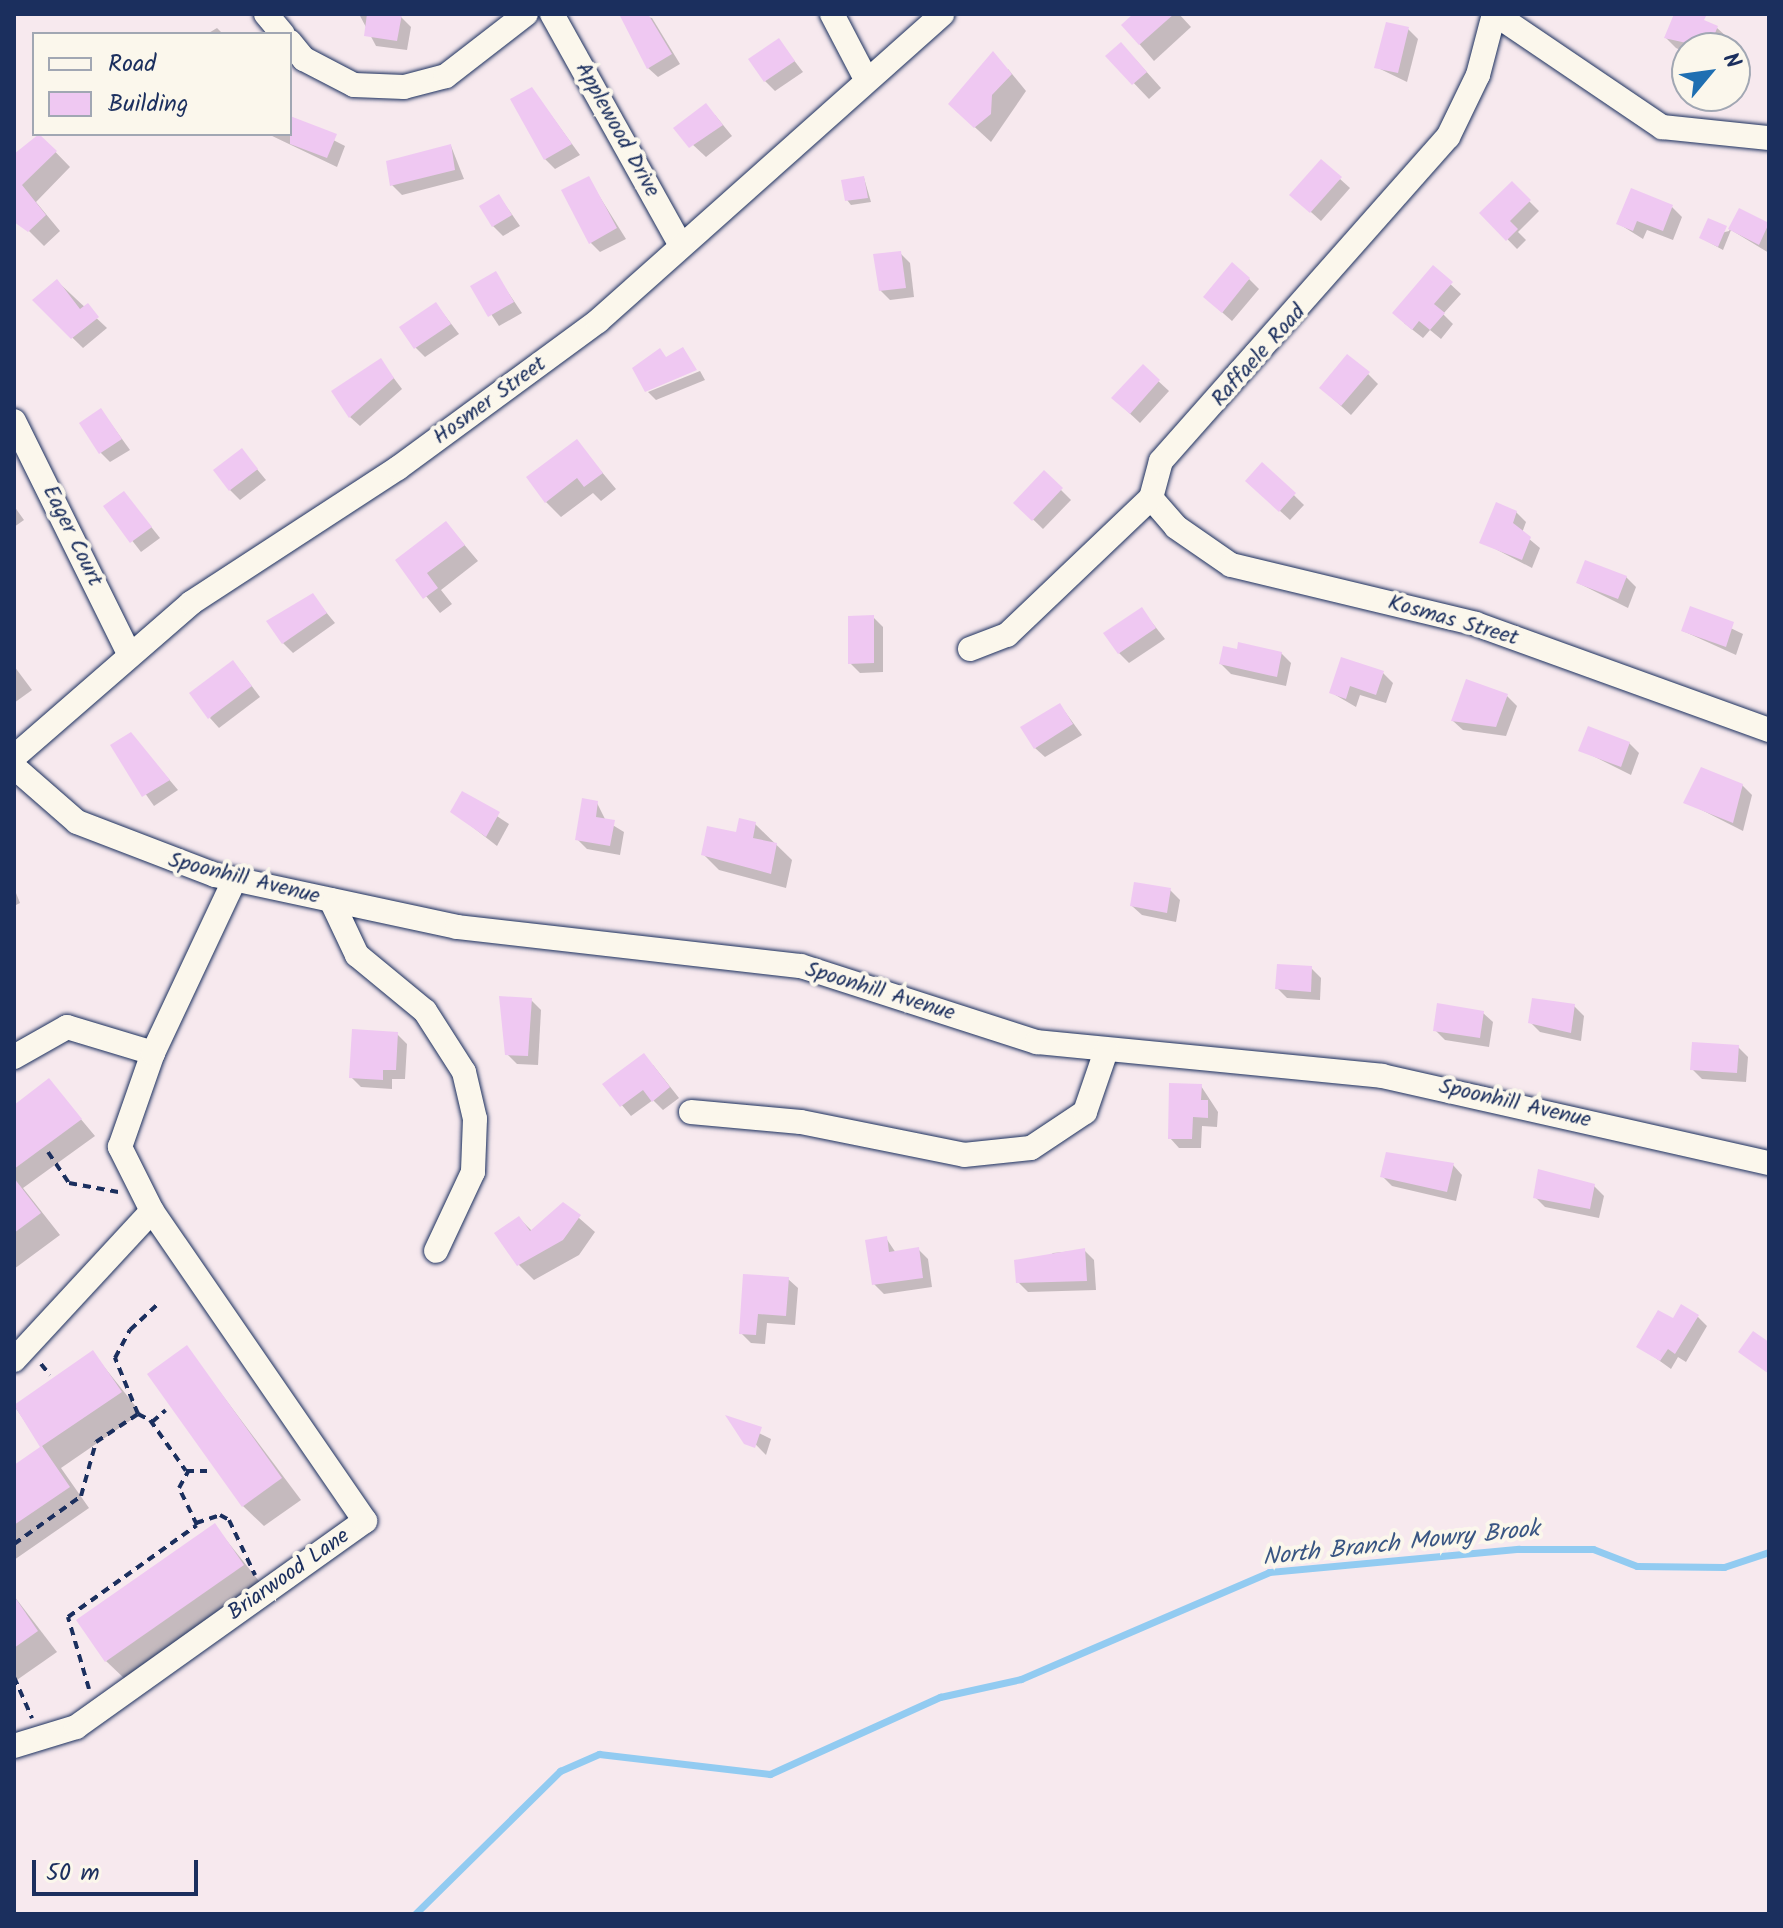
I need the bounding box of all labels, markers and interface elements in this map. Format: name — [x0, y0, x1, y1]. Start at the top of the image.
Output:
legend — [32, 32, 292, 136]
north arrow — [1671, 32, 1751, 112]
text: Road — [108, 45, 156, 84]
text: N — [1712, 47, 1749, 76]
street label: Applewood Drive — [569, 58, 665, 202]
text: Building — [108, 85, 188, 124]
street label: Raffaele Road — [1206, 300, 1312, 412]
street label: Hosmer Street — [428, 351, 552, 451]
street label: Eager Court — [36, 481, 108, 591]
street label: Kosmas Street — [1385, 590, 1521, 652]
street label: Spoonhill Avenue — [165, 847, 323, 911]
street label: Spoonhill Avenue — [802, 957, 958, 1027]
street label: Spoonhill Avenue — [1436, 1074, 1594, 1134]
water label: North Branch Mowry Brook — [1261, 1515, 1541, 1573]
street label: Briarwood Lane — [223, 1523, 355, 1627]
scale bar — [36, 1844, 202, 1894]
text: 50 m — [46, 1854, 100, 1893]

